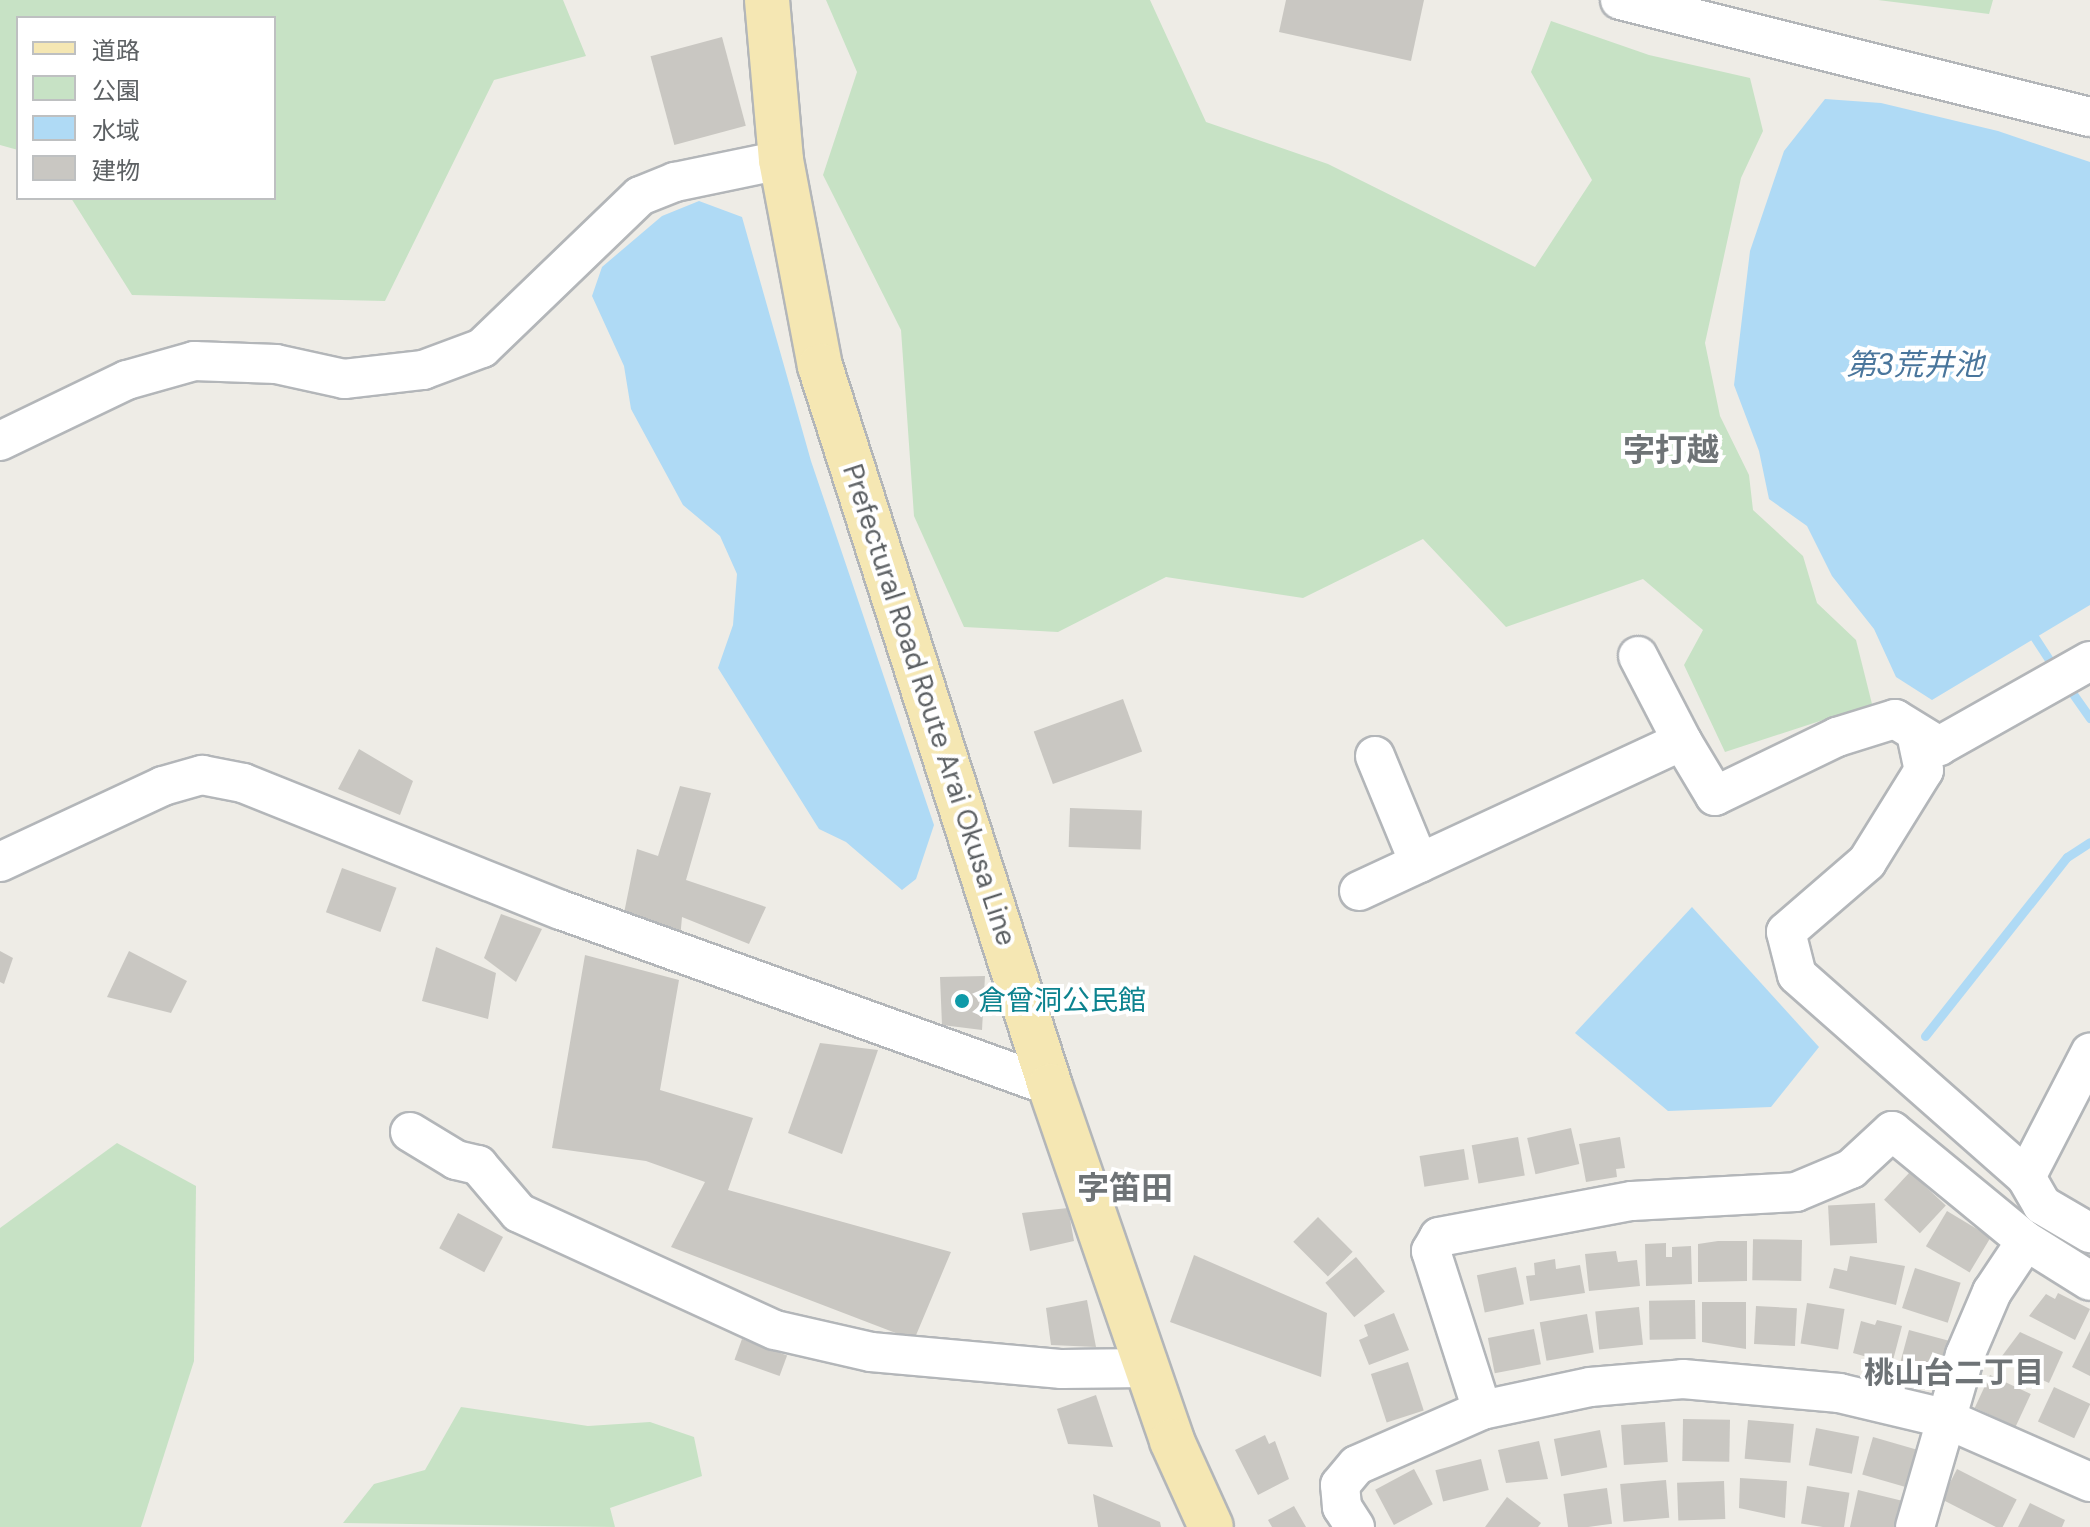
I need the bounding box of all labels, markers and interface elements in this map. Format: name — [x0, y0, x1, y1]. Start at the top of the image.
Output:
legend — [16, 16, 276, 200]
text: 道路 — [92, 35, 140, 66]
text: 公園 — [92, 75, 140, 106]
text: 水域 — [92, 115, 140, 146]
text: 建物 — [92, 155, 140, 186]
water label: 第3荒井池 — [1846, 347, 1984, 383]
district label: 字打越 — [1623, 431, 1719, 469]
street label: Prefectural Road Route Arai Okusa Line — [835, 460, 1023, 950]
place label: 倉曾洞公民館 — [978, 984, 1146, 1018]
marker: 倉曾洞公民館 — [953, 992, 971, 1010]
district label: 字笛田 — [1077, 1169, 1173, 1207]
district label: 桃山台二丁目 — [1864, 1355, 2044, 1391]

